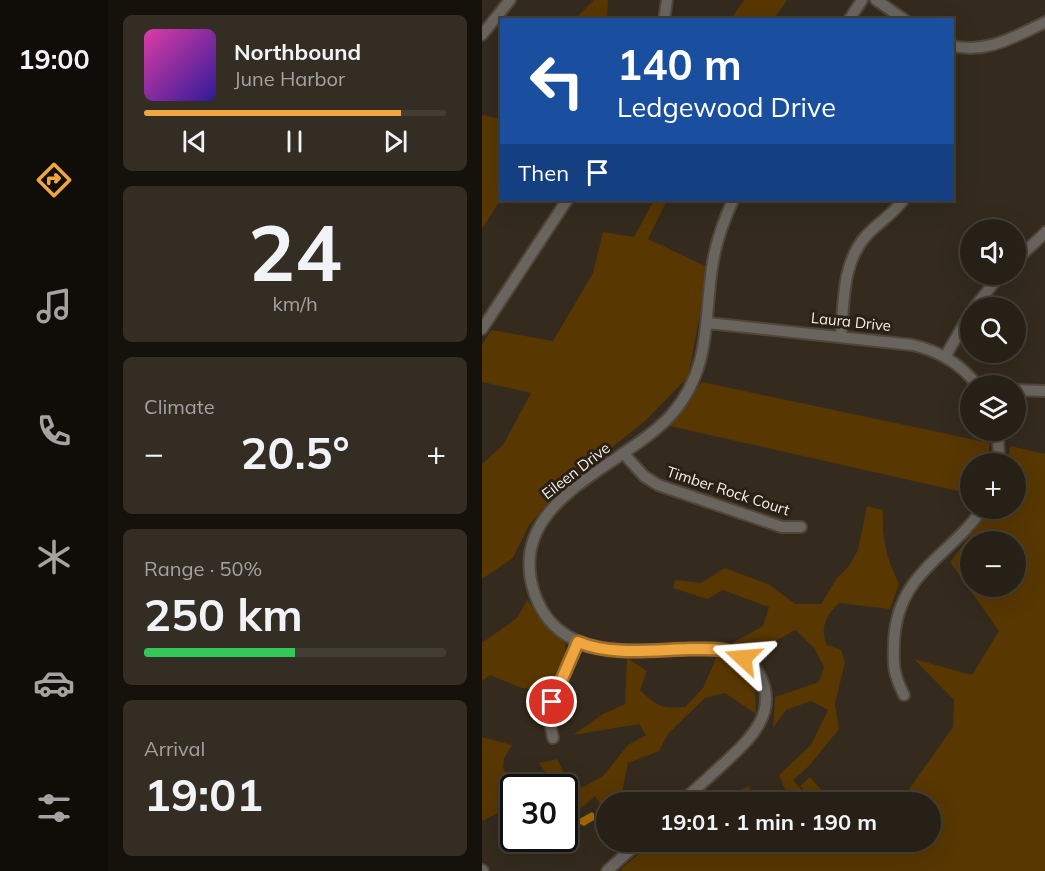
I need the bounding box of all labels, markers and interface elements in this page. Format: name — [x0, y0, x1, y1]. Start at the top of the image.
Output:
text: Northbound — [234, 38, 361, 66]
text: 140 m — [617, 38, 742, 91]
text: 19:00 — [18, 42, 90, 76]
icon: left — [518, 42, 596, 120]
text: June Harbor — [234, 66, 345, 91]
text: Ledgewood Drive — [617, 90, 836, 124]
icon: previous — [178, 125, 211, 158]
icon: pause — [278, 125, 311, 158]
icon: next — [379, 125, 412, 158]
icon: arrive — [581, 156, 614, 189]
icon: directions — [33, 159, 75, 201]
text: Then — [518, 159, 569, 187]
text: 24 — [248, 203, 342, 301]
map controls — [960, 219, 1026, 597]
button: sound — [960, 219, 1026, 285]
icon: music — [33, 285, 75, 327]
text: km/h — [272, 291, 318, 316]
button: search — [960, 297, 1026, 363]
street label: Laura Drive — [810, 308, 892, 335]
button: layers — [960, 375, 1026, 441]
text: Climate — [144, 394, 215, 419]
icon: phone — [33, 410, 75, 452]
text: 20.5° — [240, 424, 350, 480]
text: − — [144, 432, 164, 473]
text: + — [426, 432, 446, 473]
street label: Eileen Drive — [538, 438, 614, 503]
button: + — [960, 453, 1026, 519]
street label: Timber Rock Court — [664, 462, 792, 519]
button: − — [960, 531, 1026, 597]
icon: climate — [33, 536, 75, 578]
text: Range · 50% — [144, 556, 262, 581]
text: 250 km — [144, 586, 303, 642]
position arrow — [711, 626, 775, 690]
icon: car — [33, 662, 75, 704]
pin — [526, 676, 577, 727]
icon: arrive — [535, 685, 568, 718]
text: Arrival — [144, 736, 205, 761]
text: 19:01 — [144, 766, 263, 822]
speed limit sign: 30 — [500, 774, 578, 852]
icon: filters — [33, 787, 75, 829]
text: 19:01 · 1 min · 190 m — [660, 808, 877, 836]

